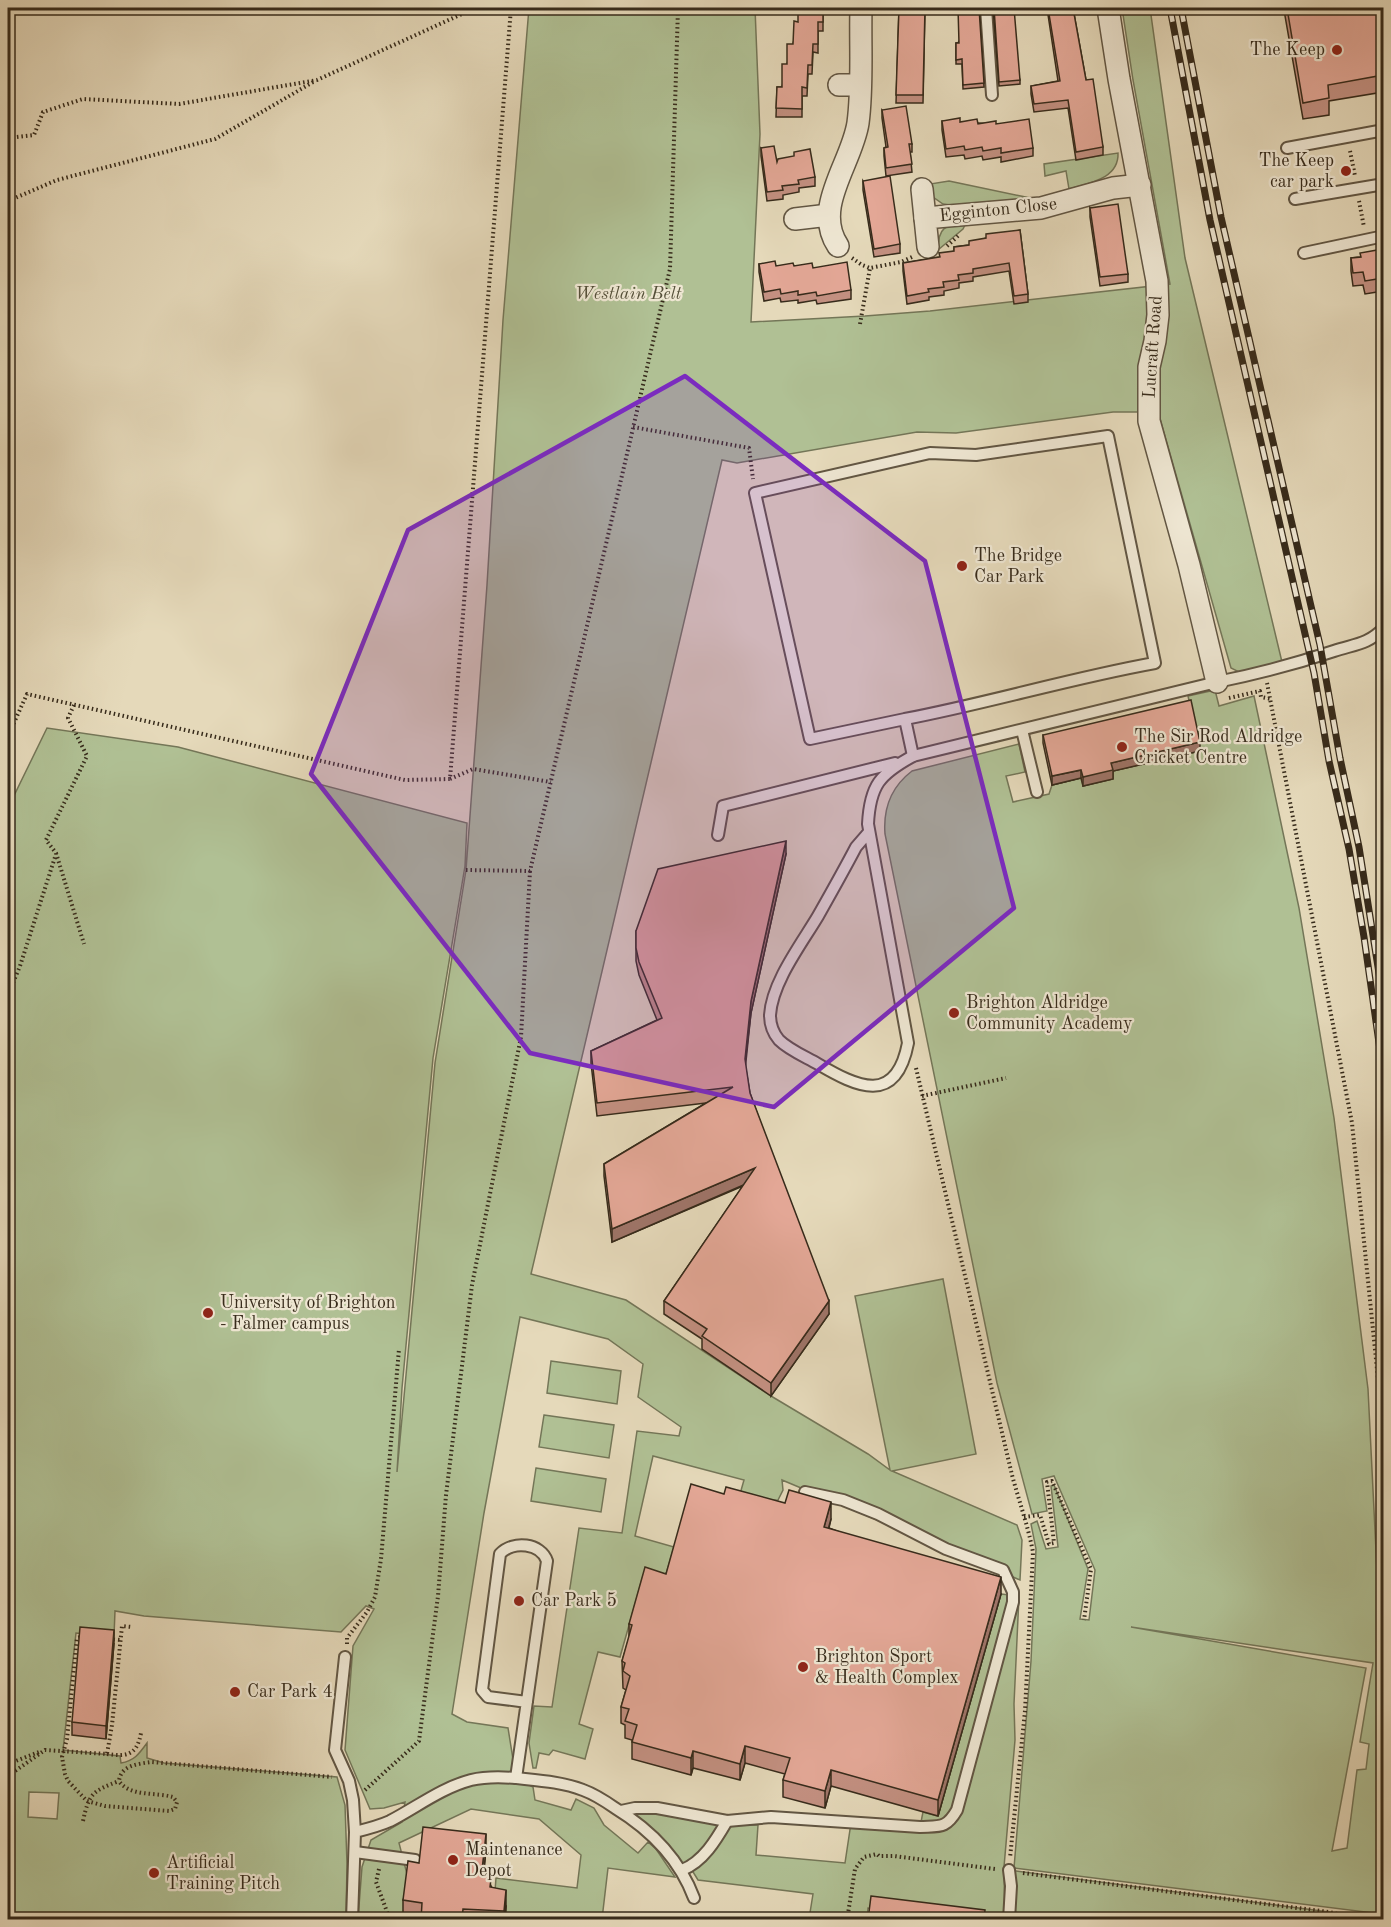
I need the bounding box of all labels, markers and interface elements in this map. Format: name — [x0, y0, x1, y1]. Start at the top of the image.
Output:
place label: The Keep — [1250, 41, 1325, 59]
marker: The Keep — [1330, 43, 1344, 57]
place label: The Keep car park — [1259, 152, 1334, 191]
marker: The Keep car park — [1339, 164, 1353, 178]
street label: Egginton Close — [938, 195, 1058, 225]
park label: Westlain Belt — [574, 285, 682, 303]
street label: Lucraft Road — [1140, 295, 1166, 399]
place label: The Bridge Car Park — [974, 547, 1062, 586]
marker: The Bridge Car Park — [955, 559, 969, 573]
place label: The Sir Rod Aldridge Cricket Centre — [1134, 728, 1302, 767]
marker: The Sir Rod Aldridge Cricket Centre — [1115, 740, 1129, 754]
place label: Brighton Aldridge Community Academy — [966, 994, 1133, 1033]
marker: Brighton Aldridge Community Academy — [947, 1006, 961, 1020]
place label: University of Brighton - Falmer campus — [220, 1294, 396, 1333]
marker: University of Brighton - Falmer campus — [201, 1306, 215, 1320]
place label: Car Park 5 — [531, 1592, 617, 1610]
marker: Car Park 5 — [512, 1594, 526, 1608]
place label: Brighton Sport & Health Complex — [815, 1648, 959, 1687]
marker: Brighton Sport & Health Complex — [796, 1660, 810, 1674]
place label: Car Park 4 — [247, 1683, 333, 1701]
marker: Car Park 4 — [228, 1685, 242, 1699]
place label: Maintenance Depot — [465, 1841, 563, 1880]
marker: Maintenance Depot — [446, 1853, 460, 1867]
place label: Artificial Training Pitch — [166, 1854, 280, 1893]
marker: Artificial Training Pitch — [147, 1866, 161, 1880]

